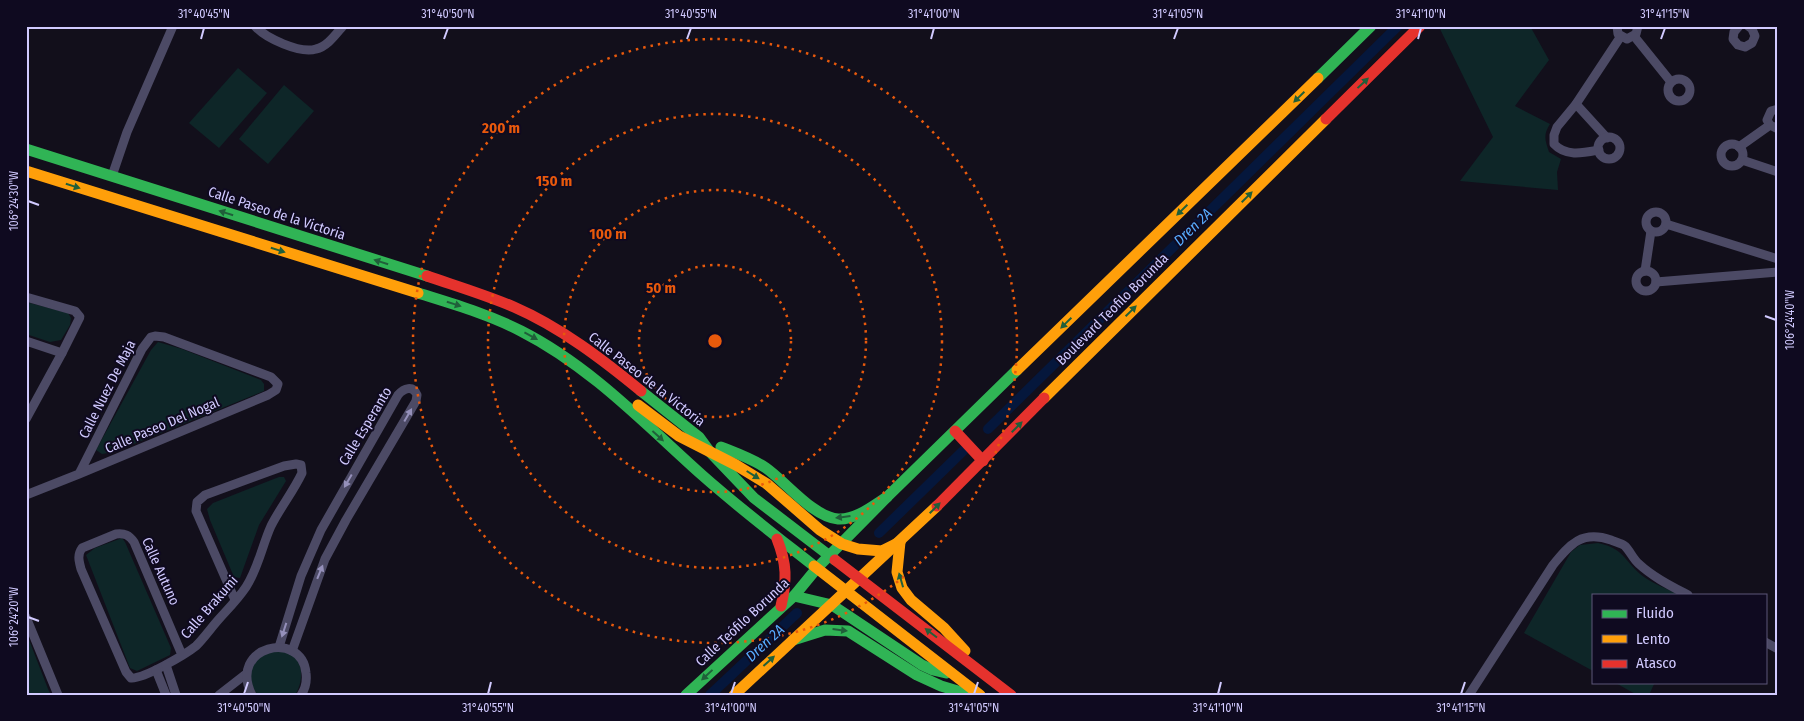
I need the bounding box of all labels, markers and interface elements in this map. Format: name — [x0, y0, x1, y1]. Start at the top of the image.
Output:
text: 31°40'45"N — [178, 7, 230, 21]
text: 31°40'50"N — [421, 7, 475, 21]
text: 31°40'55"N — [665, 7, 717, 21]
text: 31°41'00"N — [908, 7, 960, 21]
text: 31°41'05"N — [1153, 7, 1203, 21]
text: 31°41'10"N — [1396, 7, 1446, 21]
text: 31°41'15"N — [1640, 7, 1690, 21]
one-way arrow — [1356, 77, 1368, 89]
one-way arrow — [1293, 91, 1305, 103]
text: 200 m — [481, 119, 520, 137]
text: 106°24'30"W — [7, 171, 21, 231]
text: 150 m — [536, 172, 572, 190]
one-way arrow — [65, 182, 80, 190]
street label: Calle Paseo de la Victoria — [206, 183, 348, 244]
one-way arrow — [1240, 191, 1252, 203]
water label: Dren 2A — [1170, 204, 1216, 250]
one-way arrow — [1176, 204, 1188, 216]
one-way arrow — [218, 208, 233, 216]
text: 100 m — [589, 225, 627, 243]
one-way arrow — [270, 247, 285, 255]
street label: Boulevard Teofilo Borunda — [1053, 250, 1172, 369]
one-way arrow — [373, 257, 388, 265]
text: 50 m — [646, 279, 676, 297]
text: 106°24'40"W — [1783, 290, 1797, 350]
one-way arrow — [446, 301, 461, 309]
one-way arrow — [1125, 305, 1137, 317]
one-way arrow — [1060, 317, 1072, 329]
street label: Calle Paseo de la Victoria — [585, 329, 708, 430]
one-way arrow — [524, 331, 538, 340]
centre of rings — [706, 332, 724, 350]
street label: Calle Nuez De Maja — [75, 337, 140, 441]
street label: Calle Esperanto — [335, 384, 396, 469]
street label: Calle Paseo Del Nogal — [102, 394, 222, 457]
one-way arrow — [403, 409, 412, 422]
one-way arrow — [1011, 421, 1023, 433]
one-way arrow — [652, 430, 665, 441]
one-way arrow — [746, 470, 760, 480]
one-way arrow — [344, 475, 353, 488]
one-way arrow — [929, 502, 941, 514]
one-way arrow — [835, 514, 851, 522]
street label: Calle Autuno — [138, 535, 183, 608]
one-way arrow — [316, 564, 324, 579]
street label: Calle Brakumi — [177, 572, 241, 642]
one-way arrow — [896, 573, 904, 588]
street label: Calle Teófilo Borunda — [692, 575, 793, 670]
text: 106°24'20"W — [7, 587, 21, 647]
legend — [1592, 594, 1766, 684]
text: Fluido — [1636, 604, 1674, 622]
water label: Dren 2A — [742, 620, 788, 665]
one-way arrow — [280, 623, 288, 638]
one-way arrow — [833, 627, 849, 635]
one-way arrow — [924, 628, 938, 638]
text: Lento — [1636, 630, 1670, 648]
text: Atasco — [1636, 654, 1676, 672]
one-way arrow — [763, 656, 776, 667]
one-way arrow — [701, 669, 713, 681]
text: 31°40'50"N — [217, 701, 271, 715]
text: 31°40'55"N — [462, 701, 514, 715]
text: 31°41'00"N — [705, 701, 757, 715]
text: 31°41'05"N — [949, 701, 999, 715]
text: 31°41'10"N — [1193, 701, 1243, 715]
text: 31°41'15"N — [1436, 701, 1486, 715]

